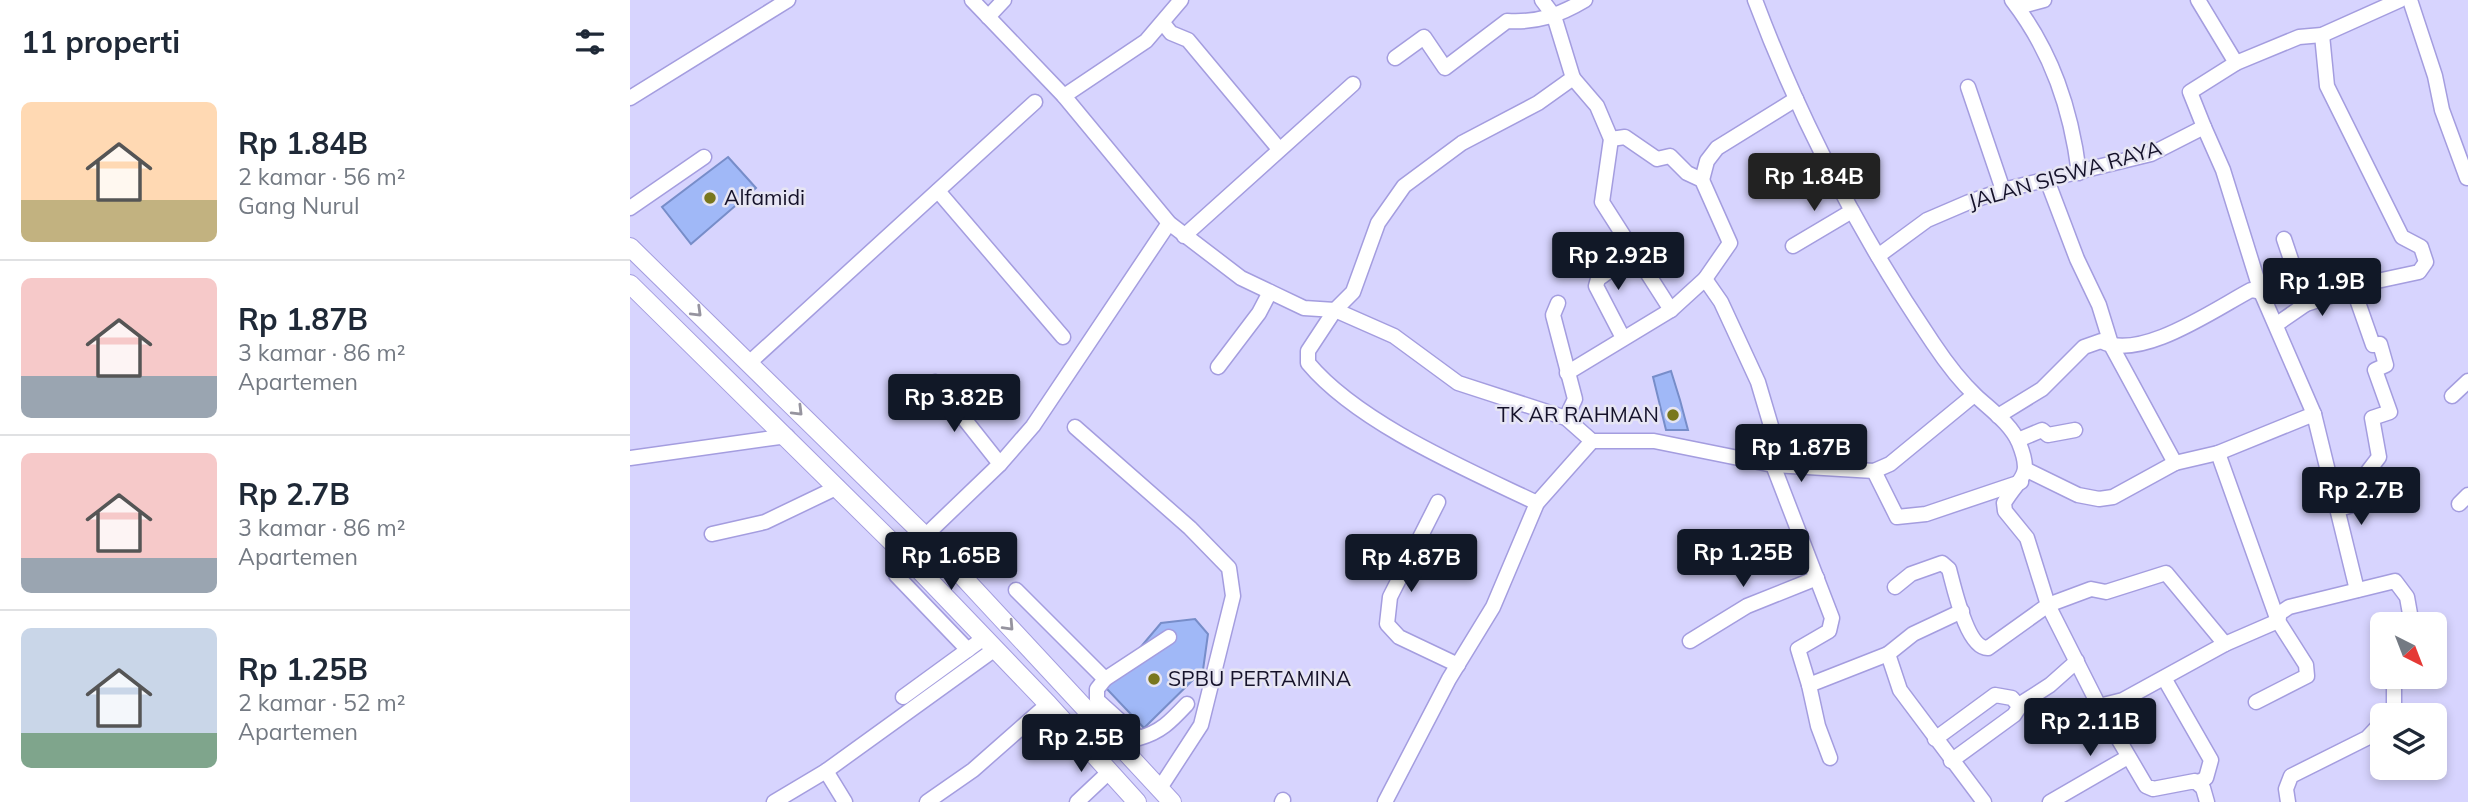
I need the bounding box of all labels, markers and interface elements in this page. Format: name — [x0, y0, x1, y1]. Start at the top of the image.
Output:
text: 11 properti — [21, 23, 180, 61]
icon: filters — [571, 23, 609, 61]
text: Rp 1.84B — [238, 124, 368, 162]
icon: home — [77, 130, 161, 214]
street label: JALAN SISWA RAYA — [1965, 134, 2165, 214]
pin: Rp 1.84B — [1742, 154, 1886, 213]
text: Rp 1.84B — [1764, 161, 1864, 190]
text: 2 kamar · 56 m² — [238, 162, 406, 191]
place label: Alfamidi — [724, 184, 805, 210]
marker: Alfamidi — [702, 190, 718, 206]
text: Gang Nurul — [238, 191, 360, 220]
pin: Rp 2.92B — [1546, 232, 1690, 292]
text: Rp 2.92B — [1568, 240, 1668, 269]
pin: Rp 1.9B — [2257, 258, 2387, 318]
text: Rp 1.9B — [2279, 266, 2365, 295]
text: Rp 1.87B — [238, 300, 368, 338]
one-way arrow — [688, 303, 701, 316]
icon: home — [77, 306, 161, 390]
text: 3 kamar · 86 m² — [238, 338, 406, 367]
text: Apartemen — [238, 367, 358, 396]
pin: Rp 3.82B — [882, 374, 1026, 434]
text: Rp 3.82B — [904, 382, 1004, 411]
place label: TK AR RAHMAN — [1497, 401, 1659, 427]
one-way arrow — [790, 403, 803, 416]
marker: TK AR RAHMAN — [1665, 407, 1681, 423]
pin: Rp 1.87B — [1729, 424, 1873, 484]
text: Rp 1.87B — [1751, 432, 1851, 461]
pin: Rp 2.7B — [2296, 468, 2426, 527]
text: Rp 2.7B — [238, 475, 350, 513]
text: Rp 2.7B — [2318, 475, 2404, 504]
icon: home — [77, 481, 161, 565]
text: 3 kamar · 86 m² — [238, 513, 406, 542]
pin: Rp 1.25B — [1671, 530, 1815, 589]
pin: Rp 1.65B — [879, 532, 1023, 592]
pin: Rp 4.87B — [1339, 534, 1483, 594]
text: Rp 1.25B — [1693, 537, 1793, 566]
text: Rp 1.65B — [901, 540, 1001, 569]
text: Apartemen — [238, 542, 358, 571]
text: Rp 4.87B — [1361, 542, 1461, 571]
north arrow — [2370, 612, 2446, 690]
map controls — [2370, 612, 2447, 780]
one-way arrow — [1001, 618, 1014, 631]
text: Rp 1.25B — [238, 650, 368, 688]
icon: home — [77, 656, 161, 740]
place label: SPBU PERTAMINA — [1168, 665, 1352, 691]
marker: SPBU PERTAMINA — [1146, 671, 1162, 687]
text: 2 kamar · 52 m² — [238, 688, 406, 717]
pin: Rp 2.11B — [2018, 698, 2162, 758]
button: layers — [2370, 703, 2447, 780]
text: Rp 2.11B — [2040, 706, 2140, 735]
pin: Rp 2.5B — [1016, 714, 1146, 774]
text: Apartemen — [238, 717, 358, 746]
text: Rp 2.5B — [1038, 722, 1124, 751]

